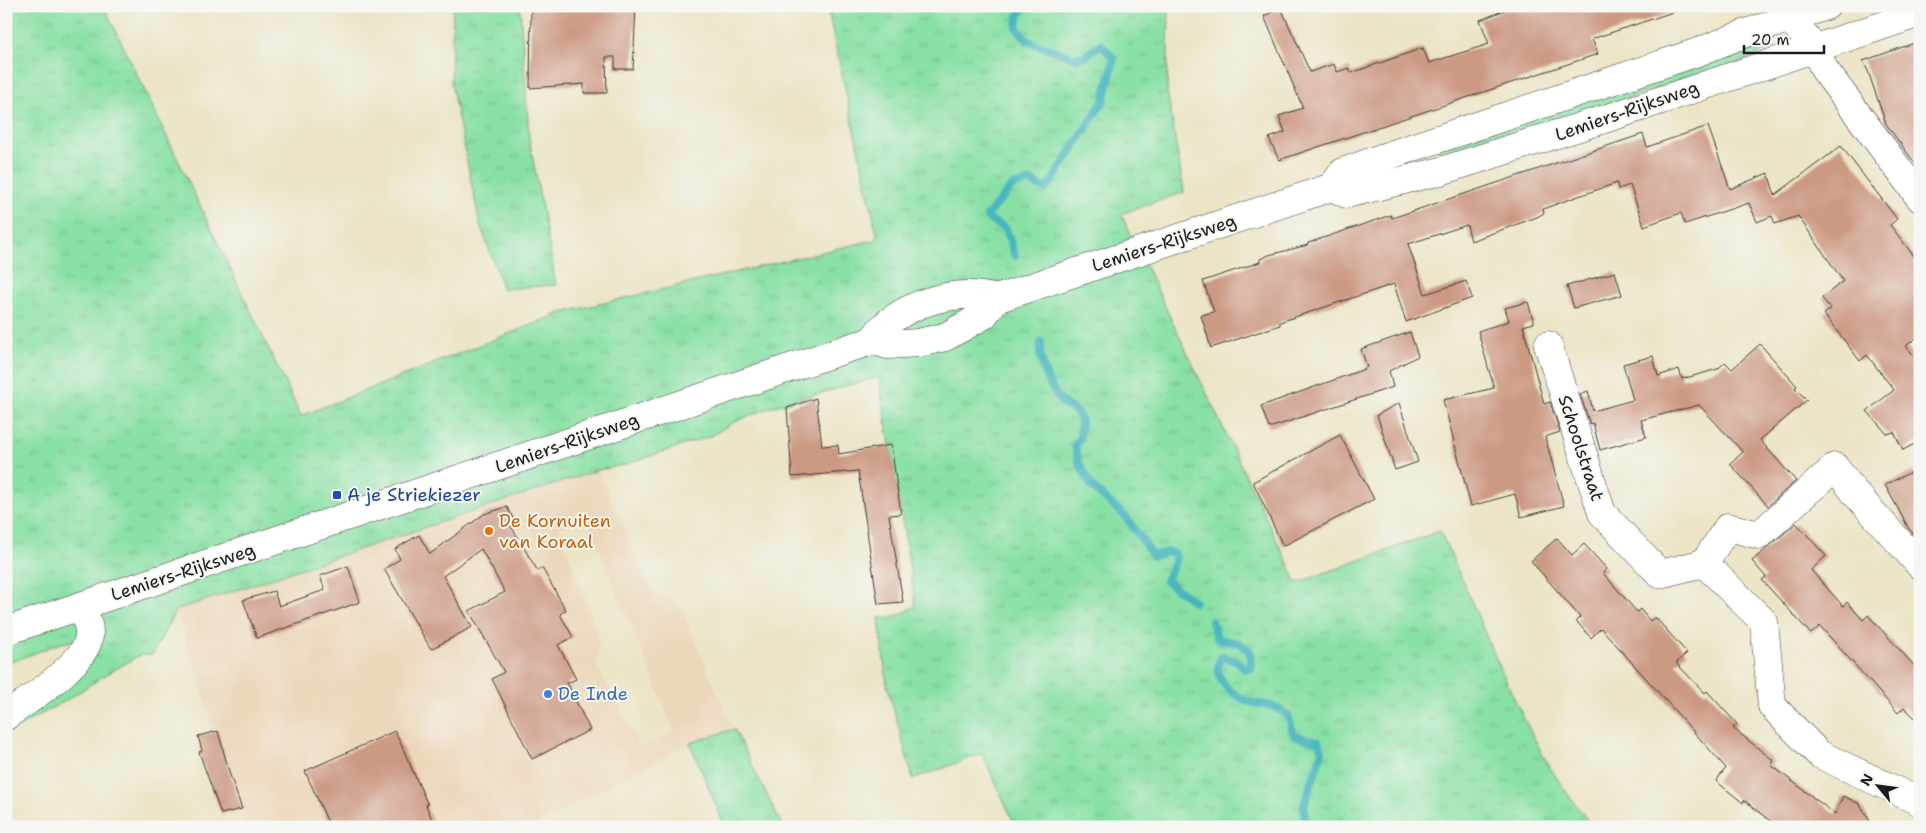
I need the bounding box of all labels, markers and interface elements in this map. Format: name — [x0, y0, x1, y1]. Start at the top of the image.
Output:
scale bar — [1744, 22, 1824, 54]
text: 20 m — [1751, 30, 1790, 50]
street label: Lemiers-Rijksweg — [1552, 75, 1702, 147]
street label: Lemiers-Rijksweg — [1089, 208, 1239, 278]
street label: Schoolstraat — [1553, 392, 1609, 504]
street label: Lemiers-Rijksweg — [492, 407, 642, 479]
place label: A je Striekiezer — [347, 483, 481, 507]
marker: A je Striekiezer — [331, 489, 343, 501]
place label: De Kornuiten van Koraal — [499, 509, 611, 554]
marker: De Kornuiten van Koraal — [483, 525, 495, 537]
street label: Lemiers-Rijksweg — [108, 537, 258, 607]
place label: De Inde — [558, 682, 628, 706]
marker: De Inde — [542, 688, 554, 700]
north arrow — [1854, 760, 1904, 810]
text: N — [1856, 770, 1877, 789]

